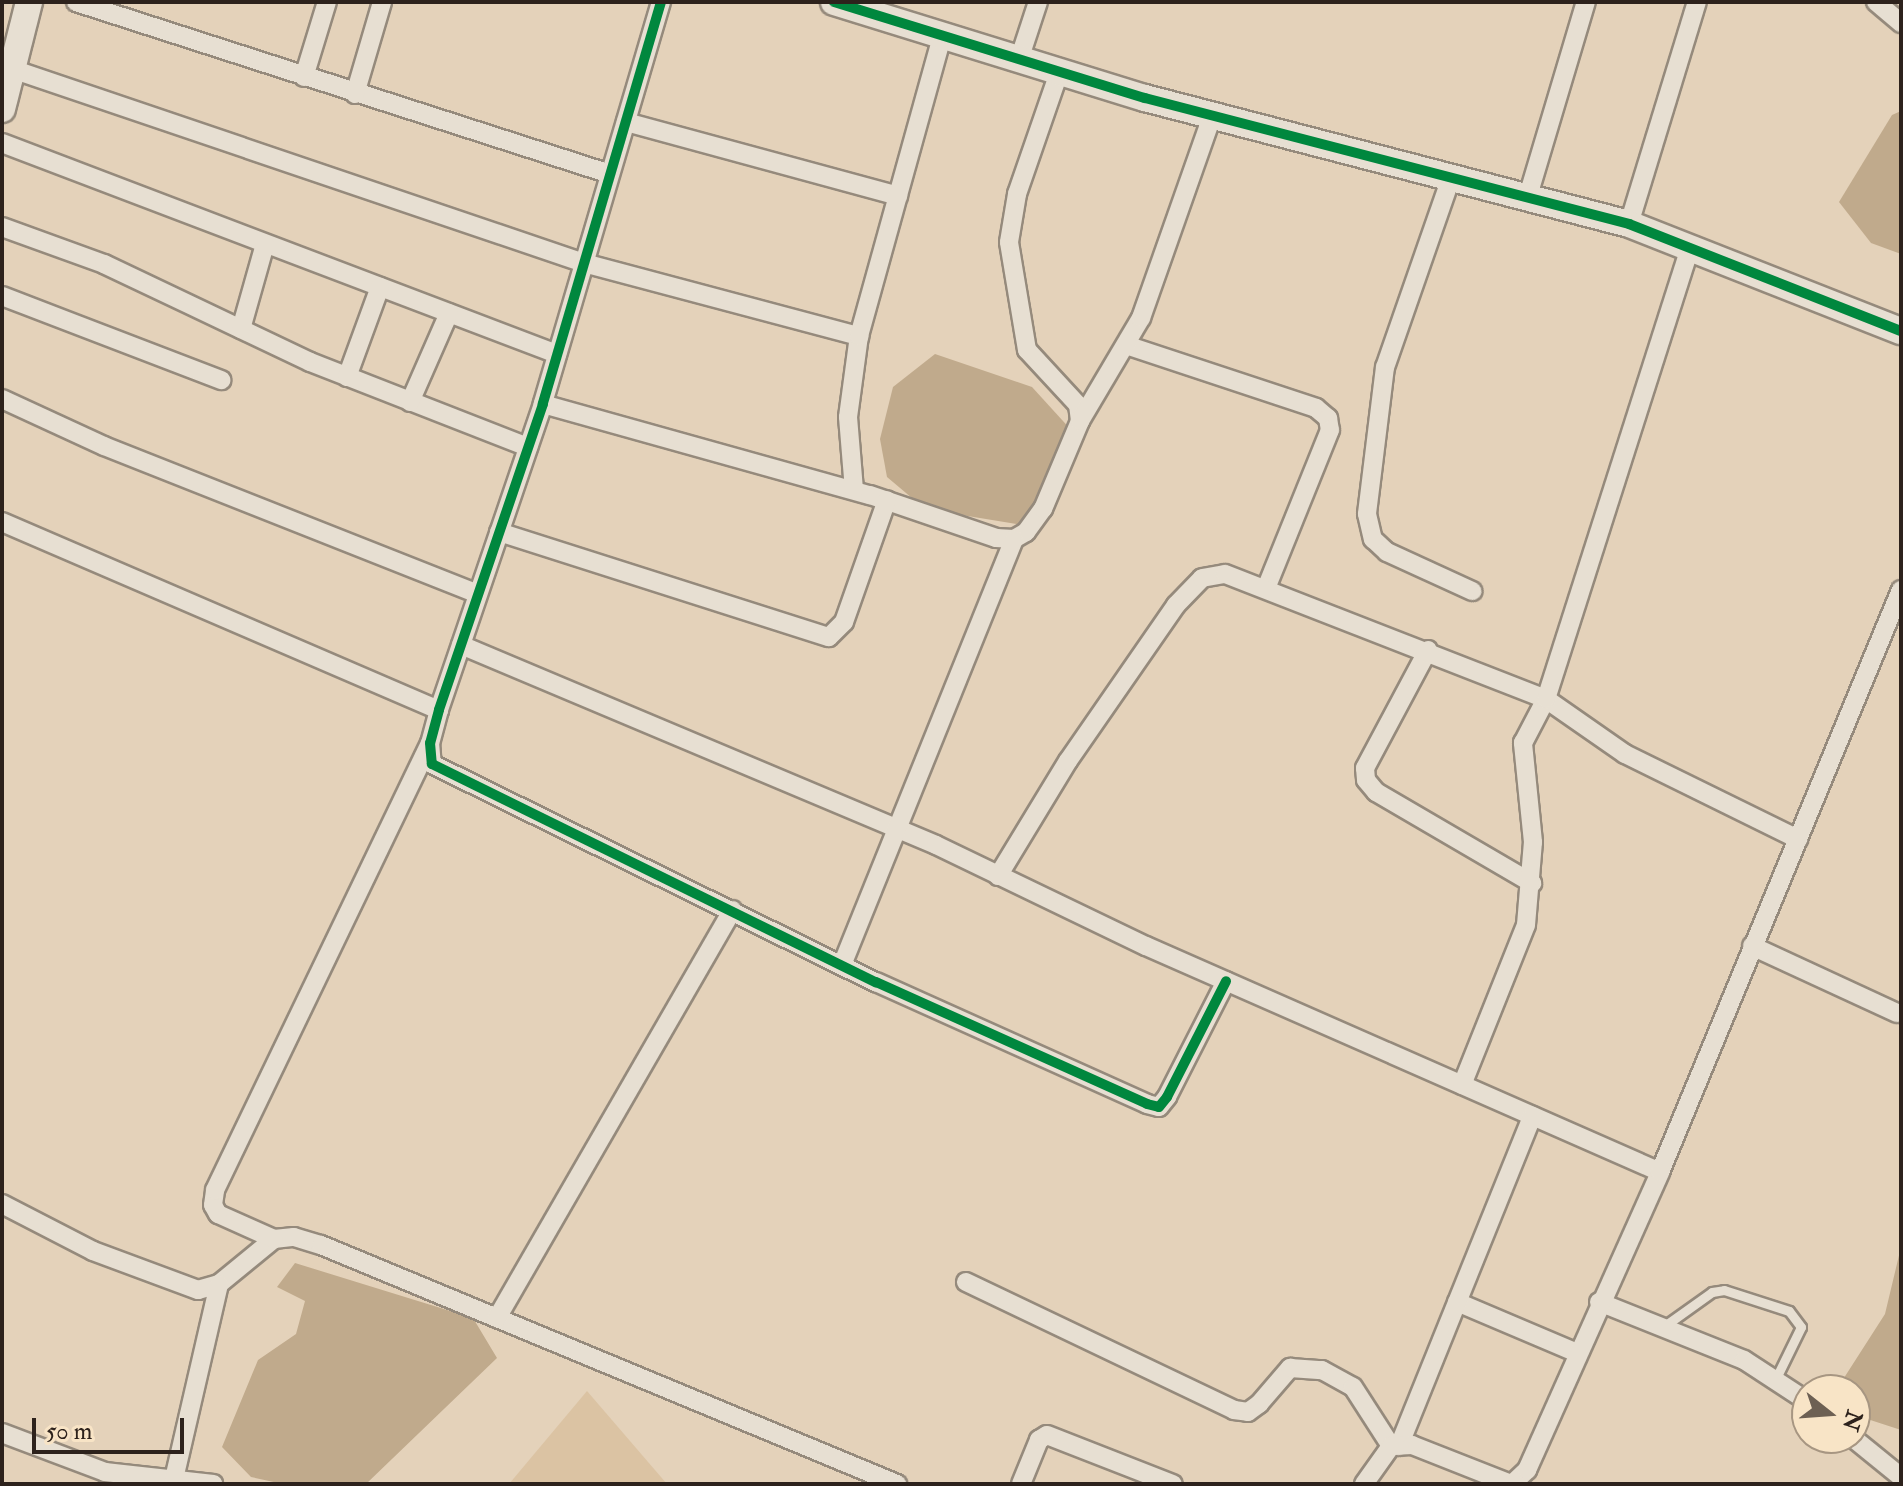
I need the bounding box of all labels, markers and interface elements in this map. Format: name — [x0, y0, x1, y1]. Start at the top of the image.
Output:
north arrow — [1791, 1374, 1871, 1454]
scale bar — [36, 1402, 188, 1452]
text: N — [1836, 1407, 1868, 1434]
text: 50 m — [46, 1416, 92, 1447]

